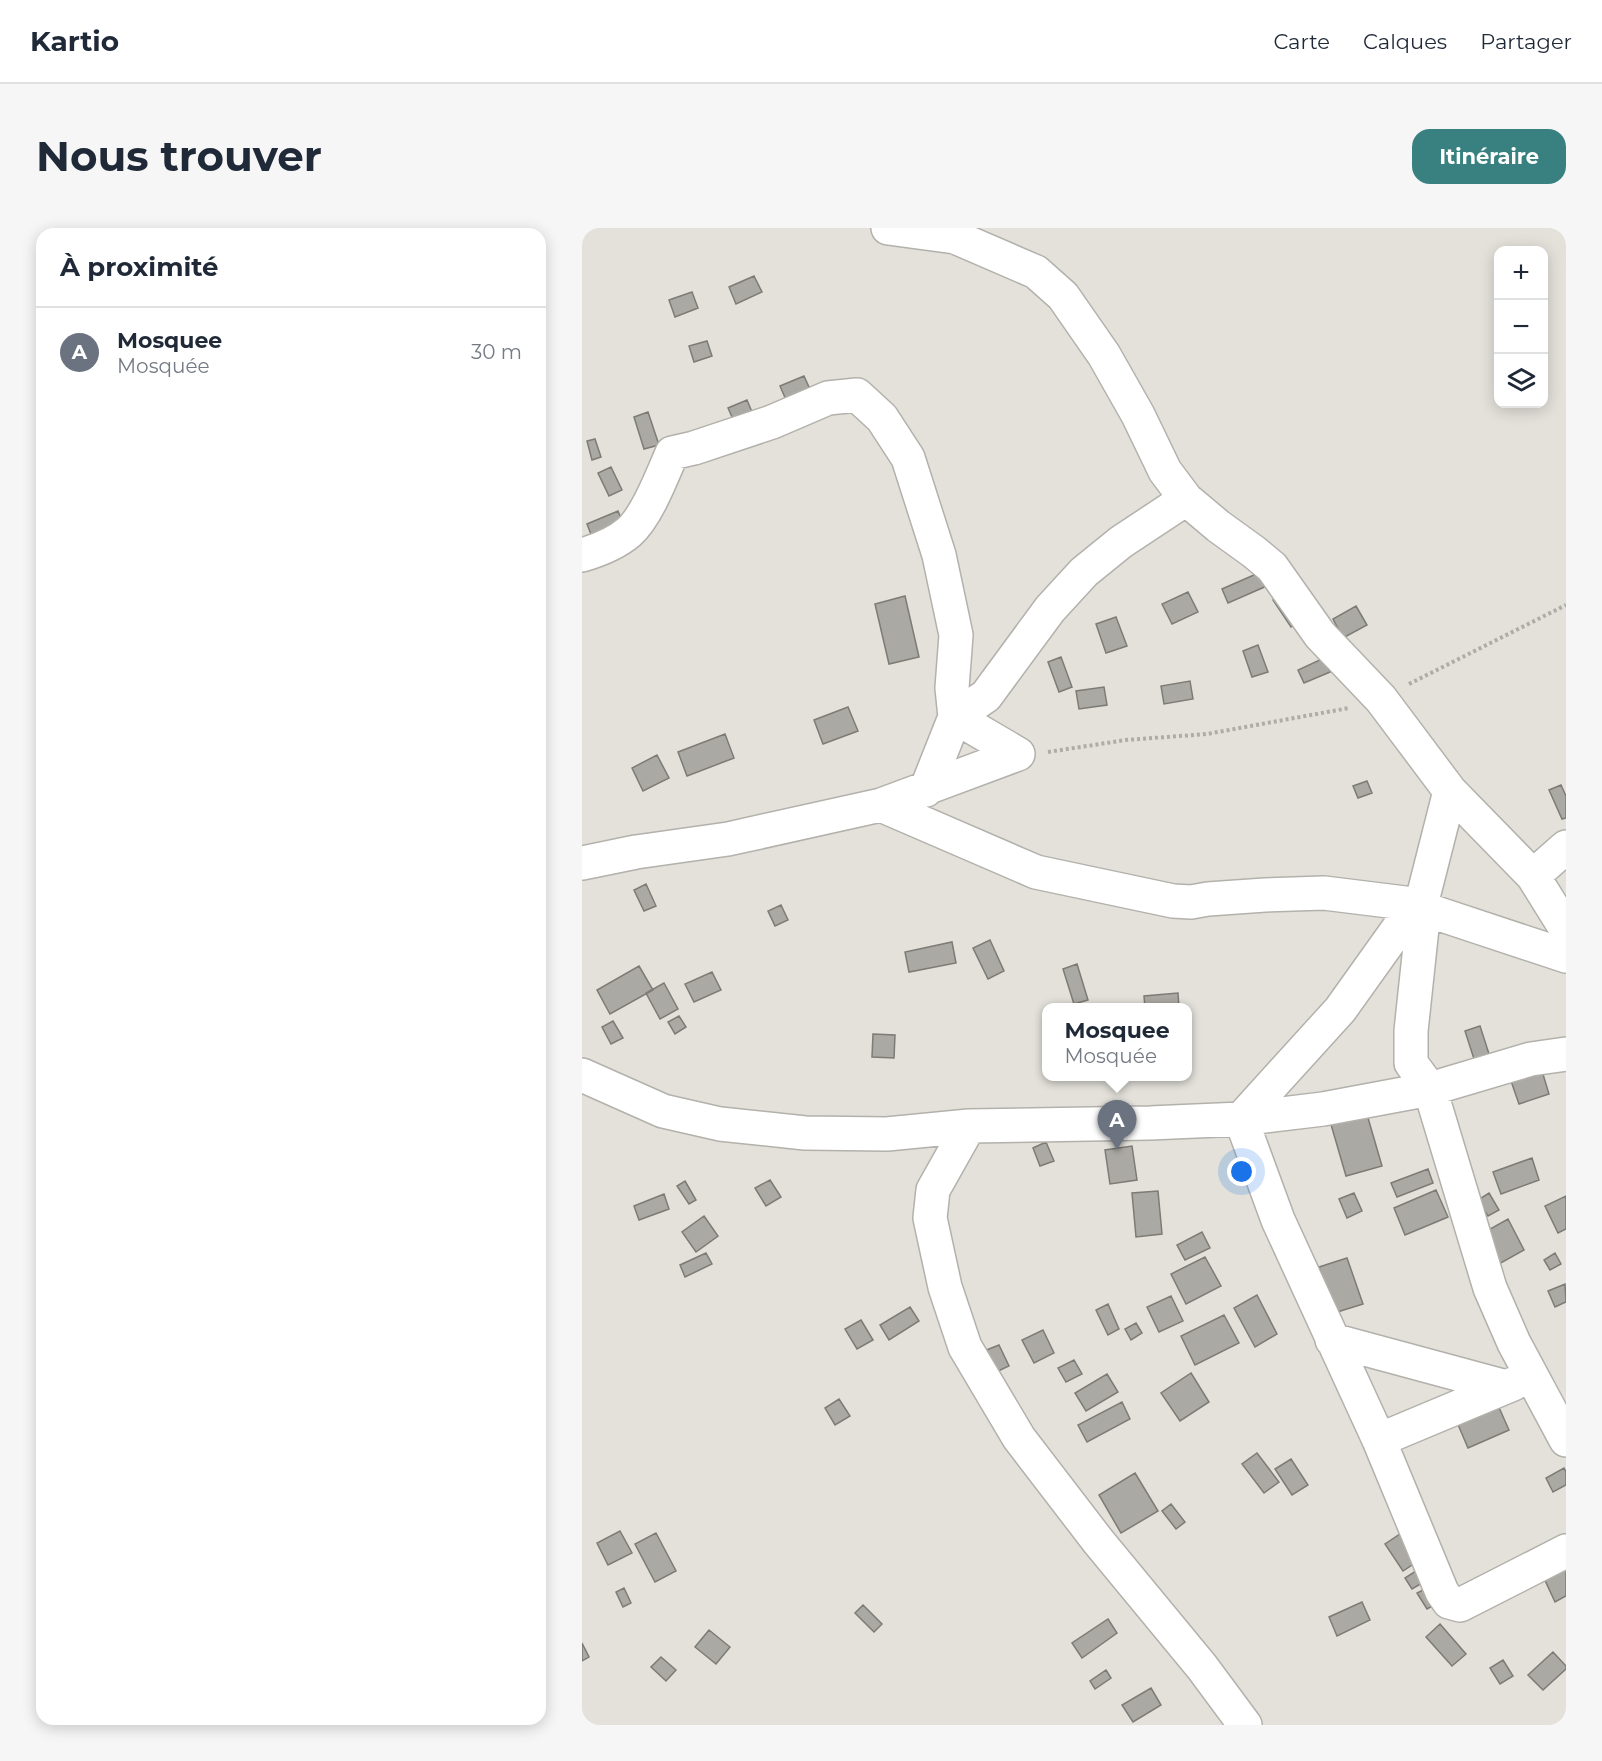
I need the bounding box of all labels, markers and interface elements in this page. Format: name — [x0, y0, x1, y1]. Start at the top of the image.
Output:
text: Kartio — [30, 24, 119, 58]
text: Carte — [1273, 29, 1330, 54]
text: Calques — [1363, 29, 1447, 54]
text: Partager — [1480, 29, 1572, 54]
button: Itinéraire — [1412, 129, 1566, 184]
text: Nous trouver — [36, 130, 322, 182]
map controls — [1494, 246, 1548, 408]
button: + — [1494, 246, 1548, 300]
text: À proximité — [60, 251, 219, 283]
button: − — [1494, 300, 1548, 354]
text: Mosquee — [117, 327, 222, 354]
text: A — [72, 340, 87, 364]
text: 30 m — [471, 340, 522, 364]
text: Mosquée — [117, 354, 210, 378]
button: layers — [1494, 354, 1548, 408]
popup — [1042, 1003, 1192, 1081]
text: Mosquee — [1064, 1017, 1170, 1044]
text: Mosquée — [1064, 1044, 1157, 1068]
pin: A — [1098, 1100, 1136, 1150]
your location — [1227, 1157, 1256, 1186]

